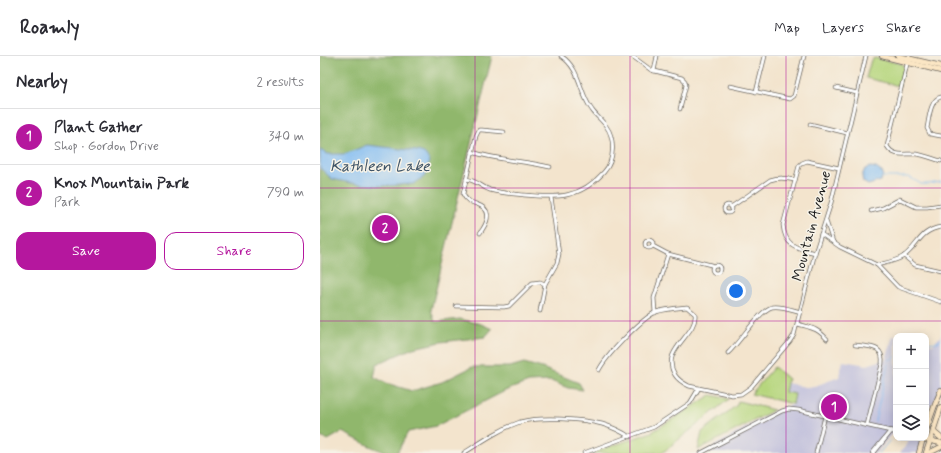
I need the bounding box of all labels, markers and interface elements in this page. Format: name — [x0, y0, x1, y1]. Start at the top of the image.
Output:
text: Roamly — [20, 15, 79, 40]
text: Map — [774, 19, 800, 37]
text: Layers — [822, 19, 864, 37]
text: Share — [886, 19, 921, 37]
text: Nearby — [16, 71, 68, 93]
text: 2 results — [257, 74, 304, 91]
text: Plant Gather — [54, 118, 143, 138]
text: 1 — [26, 128, 32, 145]
text: 340 m — [269, 128, 304, 145]
text: Shop · Gordon Drive — [54, 138, 159, 155]
water label: Kathleen Lake — [330, 156, 431, 177]
street label: Mountain Avenue — [788, 168, 836, 283]
text: Knox Mountain Park — [54, 174, 189, 194]
text: 2 — [26, 184, 32, 201]
text: 790 m — [267, 184, 304, 201]
text: Park — [54, 194, 80, 211]
pin: 2 — [372, 213, 398, 243]
button: Save — [16, 232, 156, 270]
button: Share — [164, 232, 304, 270]
your location — [726, 281, 746, 301]
map controls — [893, 333, 929, 441]
button: + — [893, 333, 929, 369]
button: − — [893, 369, 929, 405]
pin: 1 — [821, 392, 847, 422]
button: layers — [893, 405, 929, 441]

